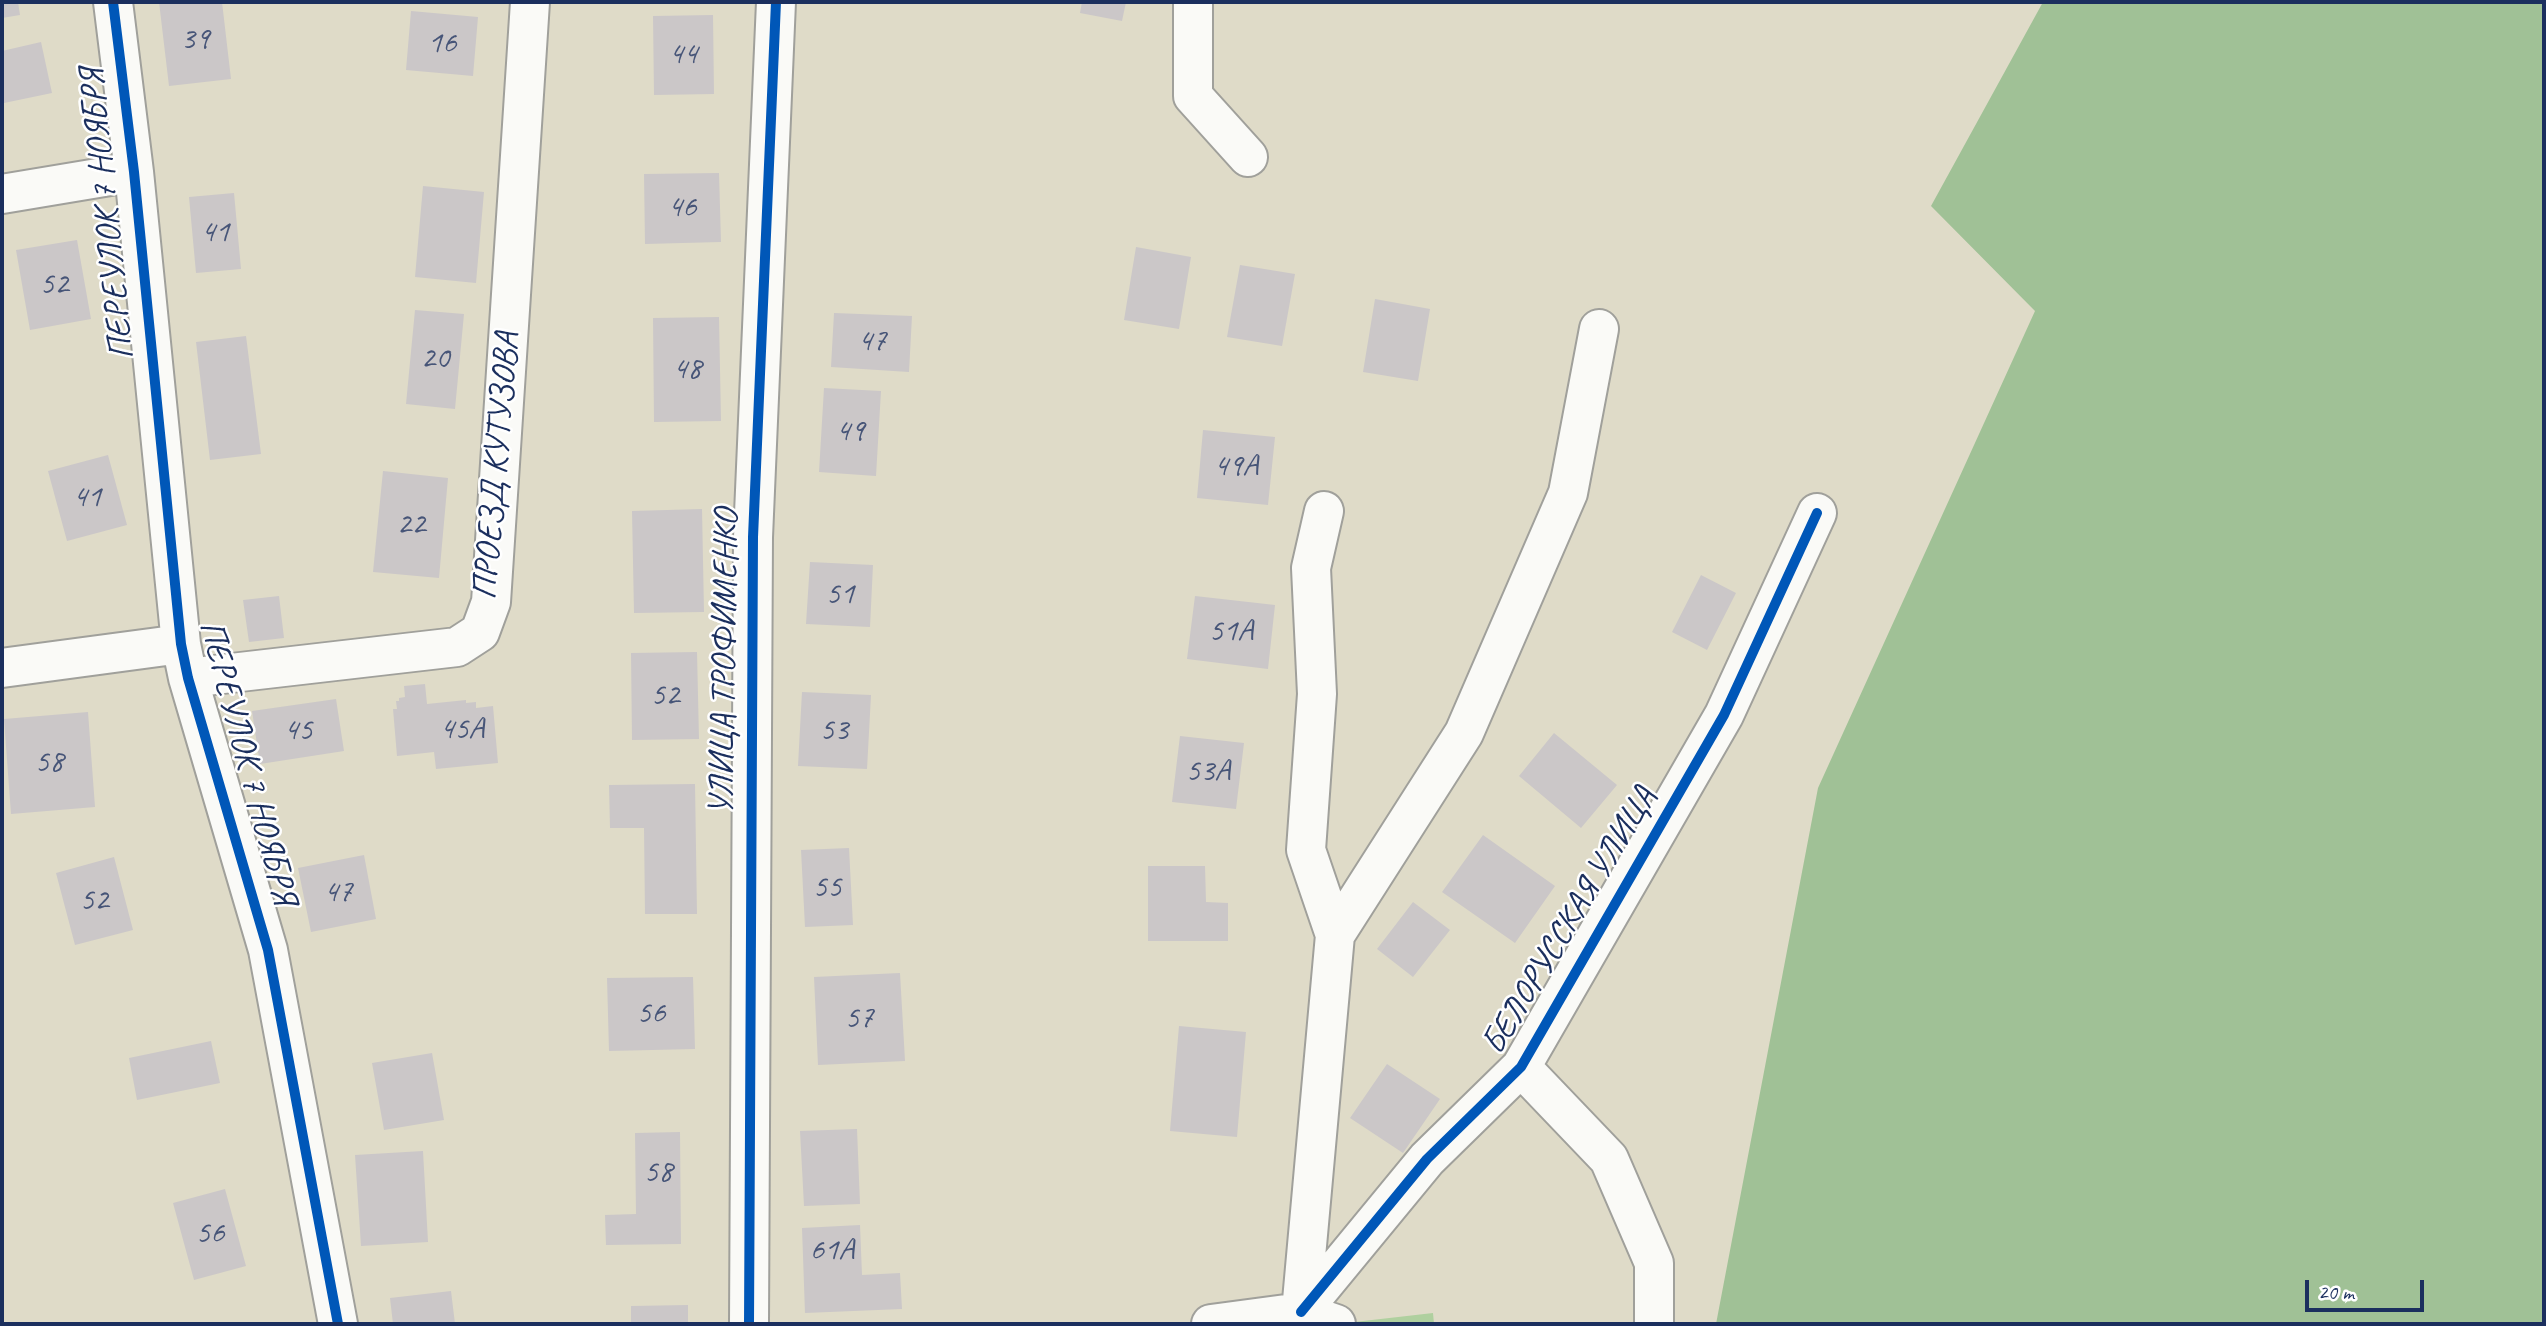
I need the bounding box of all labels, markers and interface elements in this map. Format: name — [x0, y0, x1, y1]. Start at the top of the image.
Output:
house number: 39 — [181, 21, 209, 59]
house number: 16 — [428, 25, 456, 63]
house number: 44 — [669, 36, 697, 74]
street label: ПЕРЕУЛОК 7 НОЯБРЯ — [72, 66, 144, 362]
house number: 46 — [668, 189, 696, 227]
house number: 41 — [201, 214, 229, 252]
house number: 52 — [40, 266, 68, 304]
house number: 47 — [858, 323, 886, 361]
street label: ПРОЕЗД КУТУЗОВА — [464, 331, 530, 601]
house number: 20 — [421, 340, 449, 378]
house number: 48 — [673, 351, 701, 389]
house number: 49 — [836, 413, 864, 451]
house number: 49А — [1214, 448, 1258, 486]
house number: 41 — [73, 479, 101, 517]
house number: 22 — [397, 506, 425, 544]
street label: УЛИЦА ТРОФИМЕНКО — [701, 508, 749, 816]
house number: 51 — [826, 576, 854, 614]
house number: 51А — [1209, 613, 1253, 651]
street label: ПЕРЕУЛОК 7 НОЯБРЯ — [189, 616, 305, 910]
house number: 52 — [651, 677, 679, 715]
house number: 45А — [440, 711, 484, 749]
house number: 45 — [284, 712, 312, 750]
house number: 53 — [820, 712, 848, 750]
house number: 58 — [35, 744, 63, 782]
house number: 53А — [1186, 753, 1230, 791]
street label: БЕЛОРУССКАЯ УЛИЦА — [1474, 780, 1666, 1062]
house number: 55 — [813, 869, 841, 907]
house number: 47 — [324, 874, 352, 912]
house number: 52 — [80, 882, 108, 920]
house number: 56 — [637, 995, 665, 1033]
house number: 57 — [845, 1000, 873, 1038]
house number: 58 — [644, 1154, 672, 1192]
house number: 56 — [196, 1215, 224, 1253]
house number: 61А — [810, 1232, 854, 1270]
scale bar — [2308, 1266, 2427, 1310]
text: 20 m — [2318, 1279, 2354, 1305]

